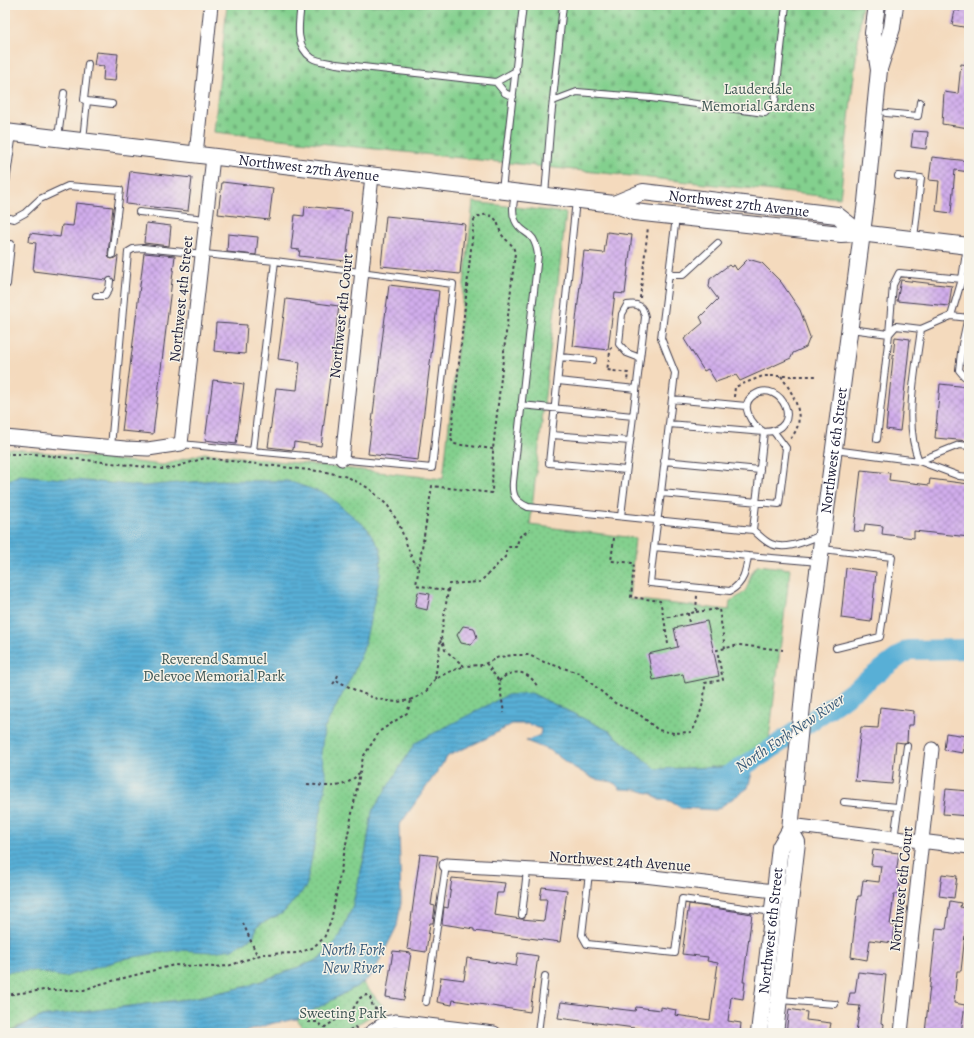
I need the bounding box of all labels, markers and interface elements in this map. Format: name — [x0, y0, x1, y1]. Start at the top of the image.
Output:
park label: Lauderdale Memorial Gardens — [701, 79, 815, 116]
street label: Northwest 27th Avenue — [237, 150, 381, 186]
street label: Northwest 27th Avenue — [667, 185, 811, 222]
street label: Northwest 4th Street — [164, 235, 198, 363]
street label: Northwest 4th Court — [324, 253, 358, 379]
street label: Northwest 6th Street — [816, 386, 852, 515]
park label: Reverend Samuel Delevoe Memorial Park — [143, 649, 286, 686]
water label: North Fork New River — [731, 688, 849, 778]
street label: Northwest 6th Court — [884, 825, 918, 953]
street label: Northwest 24th Avenue — [549, 846, 692, 876]
street label: Northwest 6th Street — [753, 866, 788, 995]
water label: North Fork New River — [321, 939, 385, 979]
park label: Sweeting Park — [299, 1003, 387, 1023]

